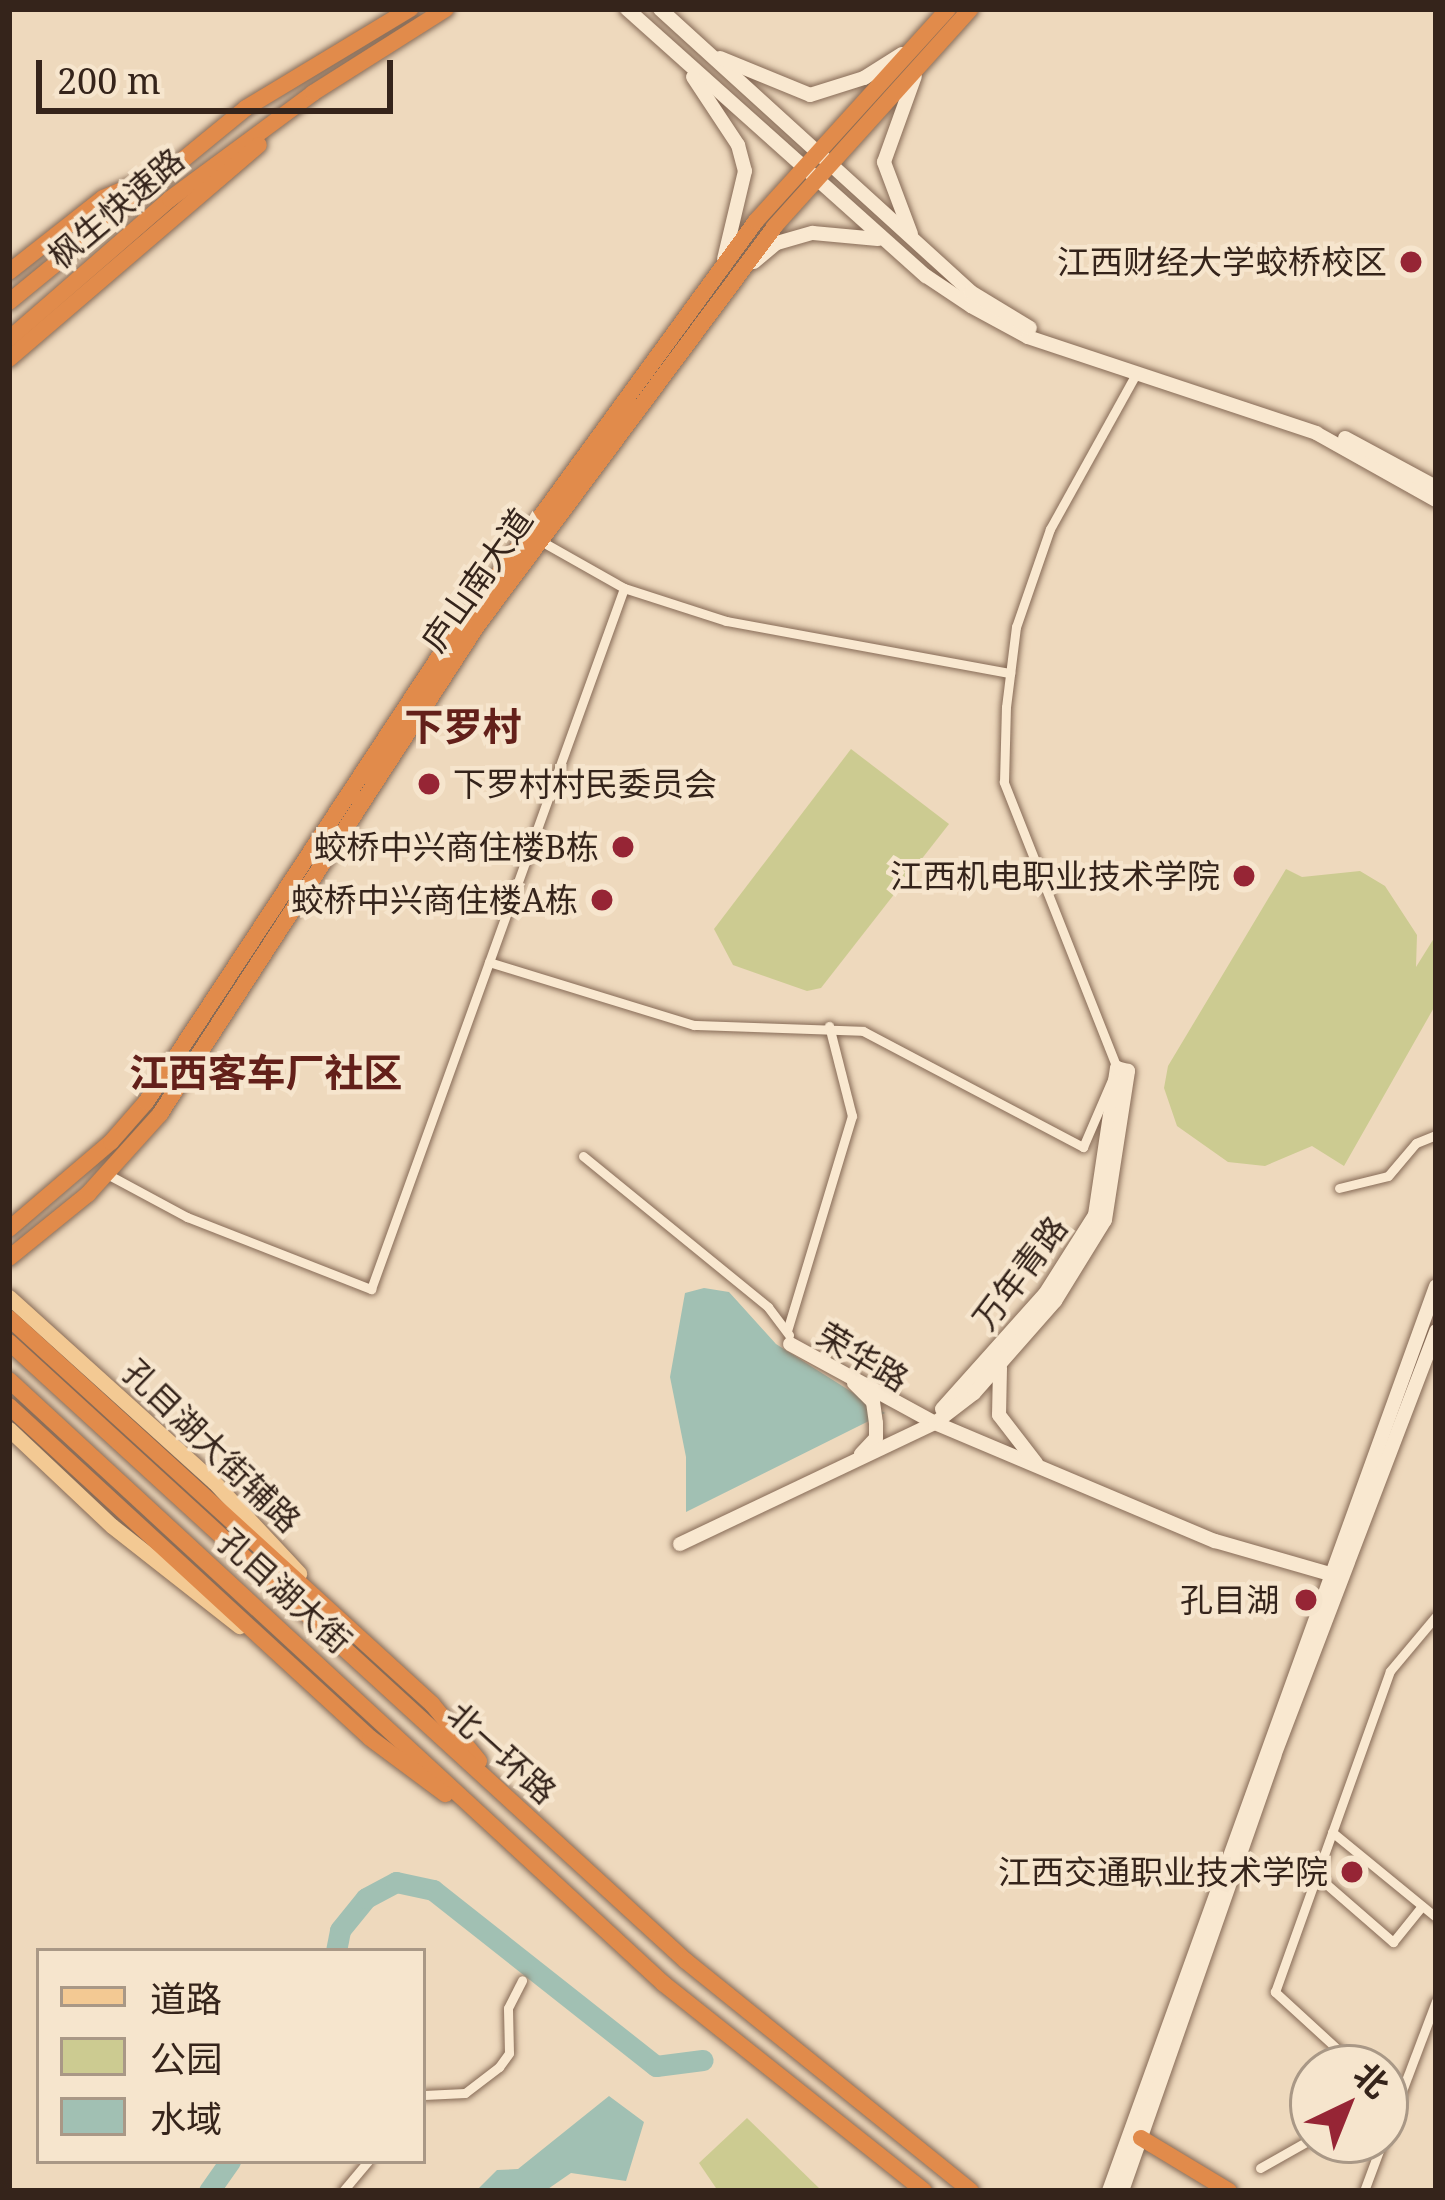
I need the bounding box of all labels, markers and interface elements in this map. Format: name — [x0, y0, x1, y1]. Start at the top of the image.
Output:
scale bar — [42, 36, 399, 110]
text: 200 m — [57, 56, 161, 105]
street label: 枫生快速路 — [40, 140, 192, 276]
place label: 江西财经大学蛟桥校区 — [1057, 242, 1387, 282]
marker: 江西财经大学蛟桥校区 — [1398, 249, 1424, 275]
street label: 庐山南大道 — [413, 501, 541, 659]
district label: 下罗村 — [405, 703, 521, 749]
place label: 下罗村村民委员会 — [453, 764, 717, 804]
marker: 下罗村村民委员会 — [416, 771, 442, 797]
place label: 蛟桥中兴商住楼B栋 — [313, 827, 599, 867]
marker: 蛟桥中兴商住楼B栋 — [610, 834, 636, 860]
place label: 江西机电职业技术学院 — [890, 856, 1220, 896]
marker: 江西机电职业技术学院 — [1231, 863, 1257, 889]
place label: 蛟桥中兴商住楼A栋 — [291, 880, 578, 920]
marker: 蛟桥中兴商住楼A栋 — [589, 887, 615, 913]
district label: 江西客车厂社区 — [130, 1049, 402, 1095]
street label: 万年青路 — [964, 1208, 1076, 1338]
street label: 荣华路 — [810, 1315, 916, 1399]
street label: 孔目湖大街辅路 — [115, 1352, 309, 1540]
street label: 孔目湖大街 — [210, 1521, 360, 1661]
place label: 孔目湖 — [1180, 1580, 1279, 1620]
marker: 孔目湖 — [1290, 1584, 1322, 1616]
street label: 北一环路 — [440, 1694, 564, 1812]
place label: 江西交通职业技术学院 — [998, 1852, 1328, 1892]
marker: 江西交通职业技术学院 — [1339, 1859, 1365, 1885]
legend — [36, 1948, 426, 2164]
text: 道路 — [150, 1974, 222, 2023]
text: 公园 — [150, 2034, 222, 2083]
north arrow — [1289, 2044, 1409, 2164]
text: 北 — [1344, 2052, 1399, 2107]
text: 水域 — [150, 2094, 222, 2143]

